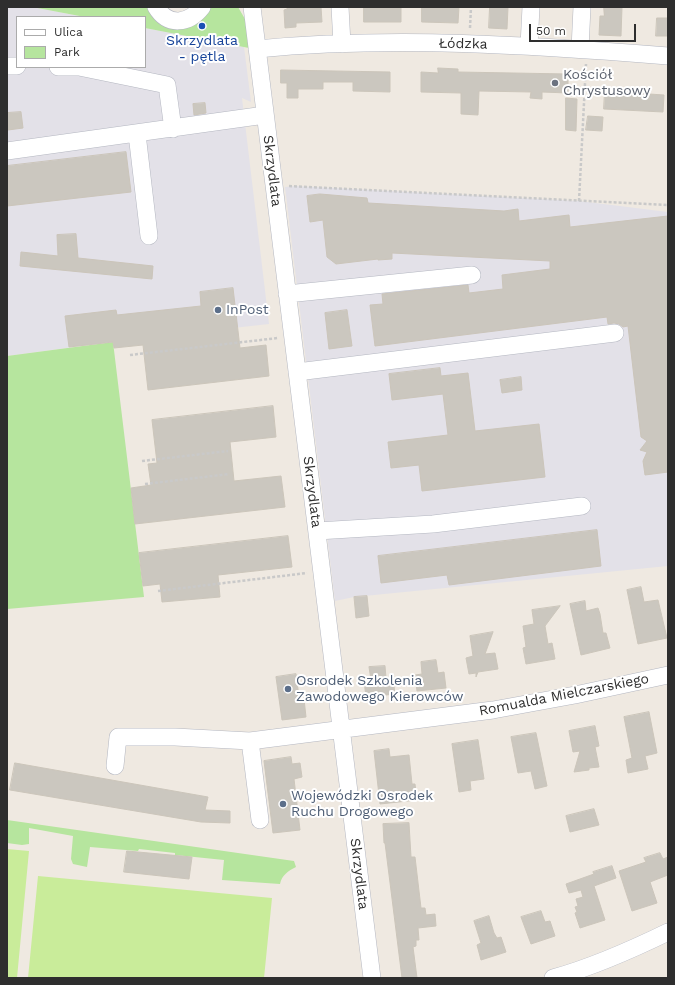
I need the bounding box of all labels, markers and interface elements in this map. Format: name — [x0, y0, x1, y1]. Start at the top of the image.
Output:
legend — [16, 16, 146, 68]
scale bar — [531, 16, 638, 42]
marker: Skrzydlata - pętla — [197, 21, 207, 31]
text: 50 m — [536, 24, 566, 38]
text: Ulica — [54, 25, 83, 39]
place label: Skrzydlata - pętla — [166, 33, 238, 66]
street label: Łódzka — [438, 35, 488, 53]
text: Park — [54, 45, 80, 59]
place label: Kościół Chrystusowy — [563, 67, 650, 100]
marker: Kościół Chrystusowy — [550, 78, 560, 88]
street label: Skrzydlata — [259, 134, 285, 208]
place label: InPost — [226, 302, 269, 318]
marker: InPost — [213, 305, 223, 315]
street label: Skrzydlata — [299, 455, 325, 529]
street label: Romualda Mielczarskiego — [478, 670, 650, 720]
place label: Osrodek Szkolenia Zawodowego Kierowców — [296, 673, 463, 706]
marker: Osrodek Szkolenia Zawodowego Kierowców — [283, 684, 293, 694]
place label: Wojewódzki Osrodek Ruchu Drogowego — [291, 788, 433, 820]
marker: Wojewódzki Osrodek Ruchu Drogowego — [278, 799, 288, 809]
street label: Skrzydlata — [346, 837, 372, 911]

